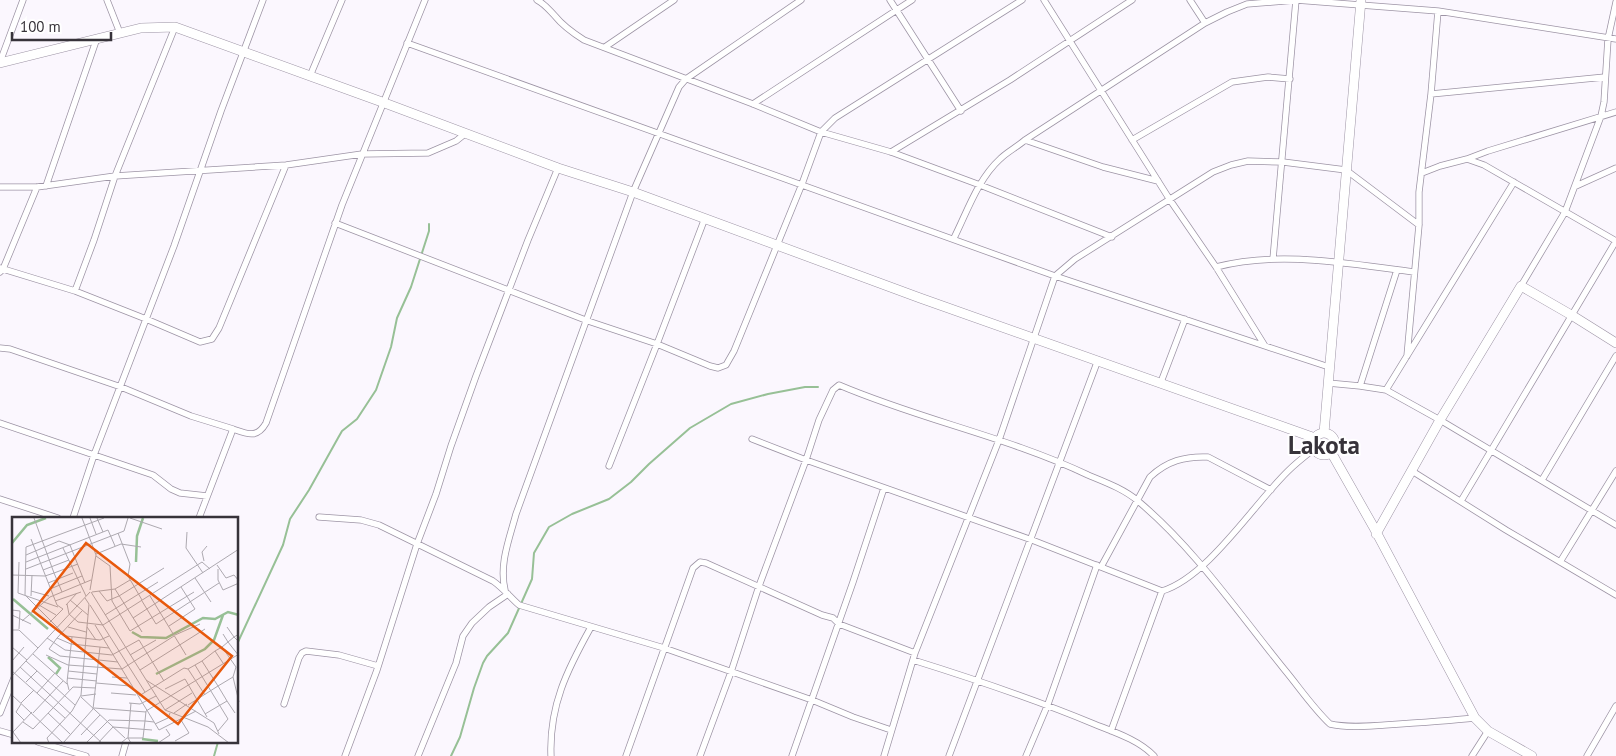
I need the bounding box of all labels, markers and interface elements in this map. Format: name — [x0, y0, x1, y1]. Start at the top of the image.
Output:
scale bar — [12, 10, 111, 42]
text: 100 m — [20, 17, 61, 36]
district label: Lakota — [1288, 429, 1360, 461]
inset map — [12, 517, 239, 744]

